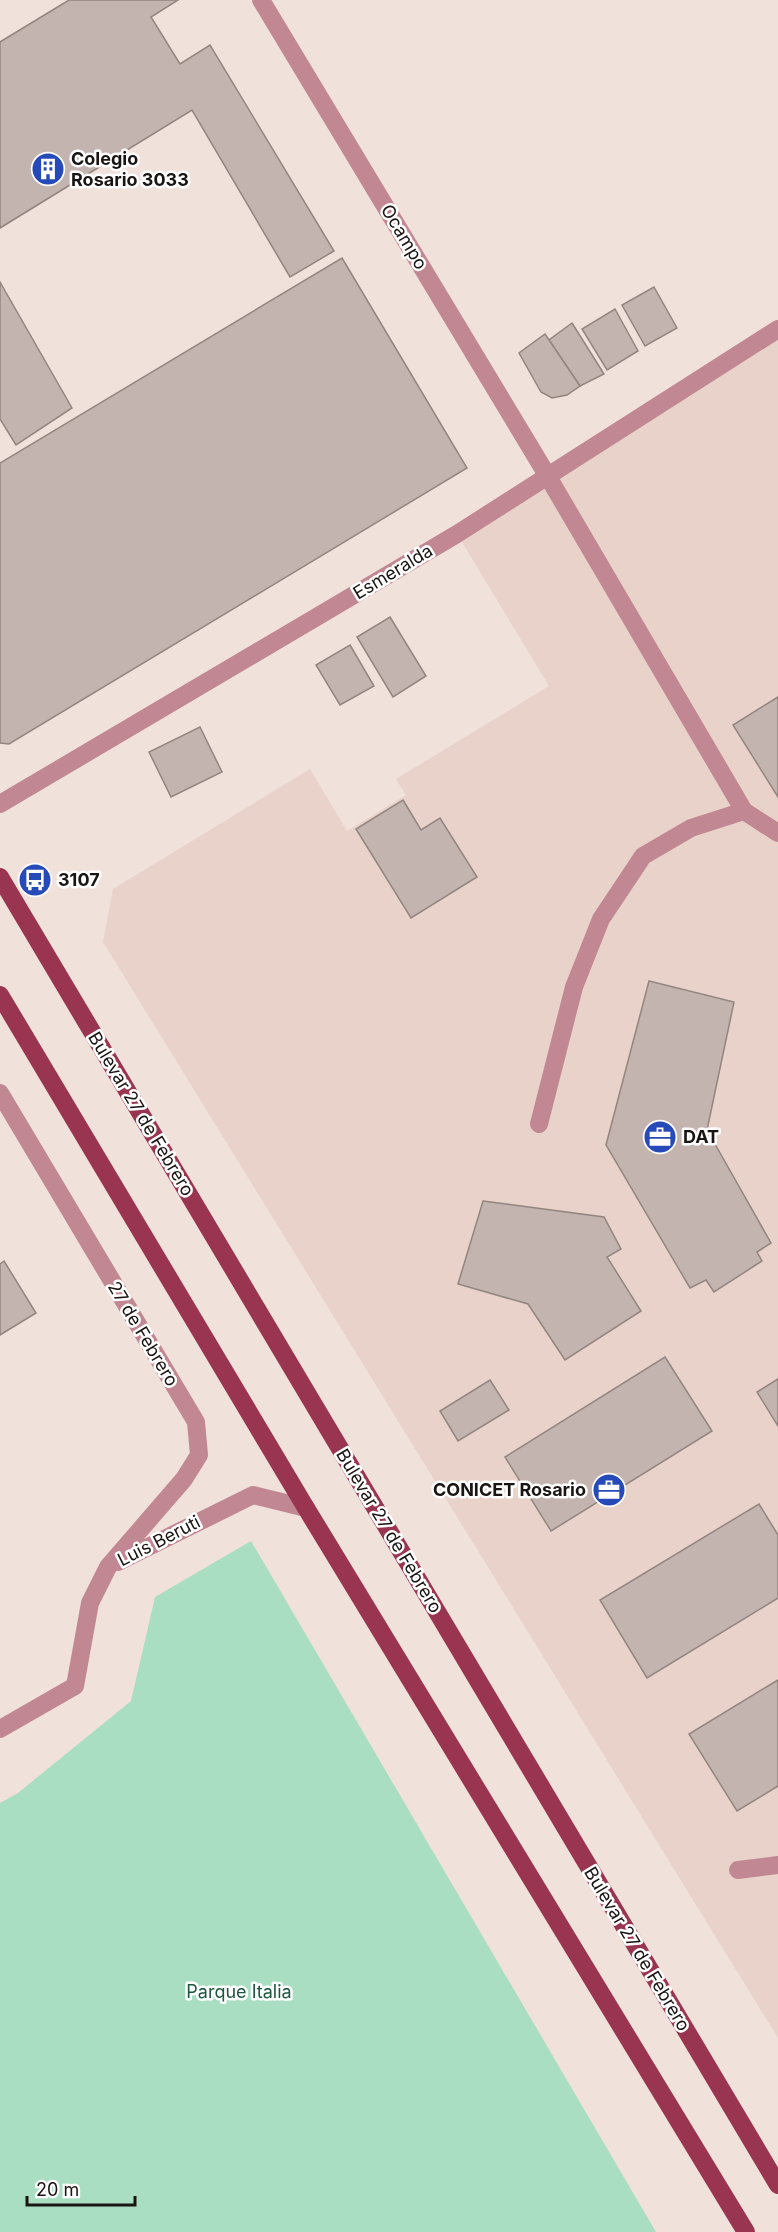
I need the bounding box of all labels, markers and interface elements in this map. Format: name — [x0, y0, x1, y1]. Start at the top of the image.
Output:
place label: Colegio Rosario 3033 — [71, 148, 189, 190]
building icon: Colegio Rosario 3033 — [30, 151, 66, 187]
street label: Ocampo — [377, 201, 432, 273]
street label: Esmeralda — [349, 540, 436, 603]
bus stop icon: 3107 — [17, 862, 53, 898]
place label: 3107 — [58, 869, 100, 890]
street label: Bulevar 27 de Febrero — [84, 1028, 199, 1199]
office icon: DAT — [642, 1119, 678, 1155]
place label: DAT — [683, 1126, 719, 1147]
street label: 27 de Febrero — [104, 1278, 183, 1390]
street label: Bulevar 27 de Febrero — [332, 1445, 447, 1616]
office icon: CONICET Rosario — [591, 1472, 627, 1508]
place label: CONICET Rosario — [433, 1479, 586, 1500]
street label: Luis Beruti — [114, 1511, 203, 1570]
street label: Bulevar 27 de Febrero — [580, 1863, 695, 2034]
park label: Parque Italia — [186, 1981, 292, 2002]
scale bar — [27, 2169, 135, 2207]
text: 20 m — [36, 2179, 79, 2200]

